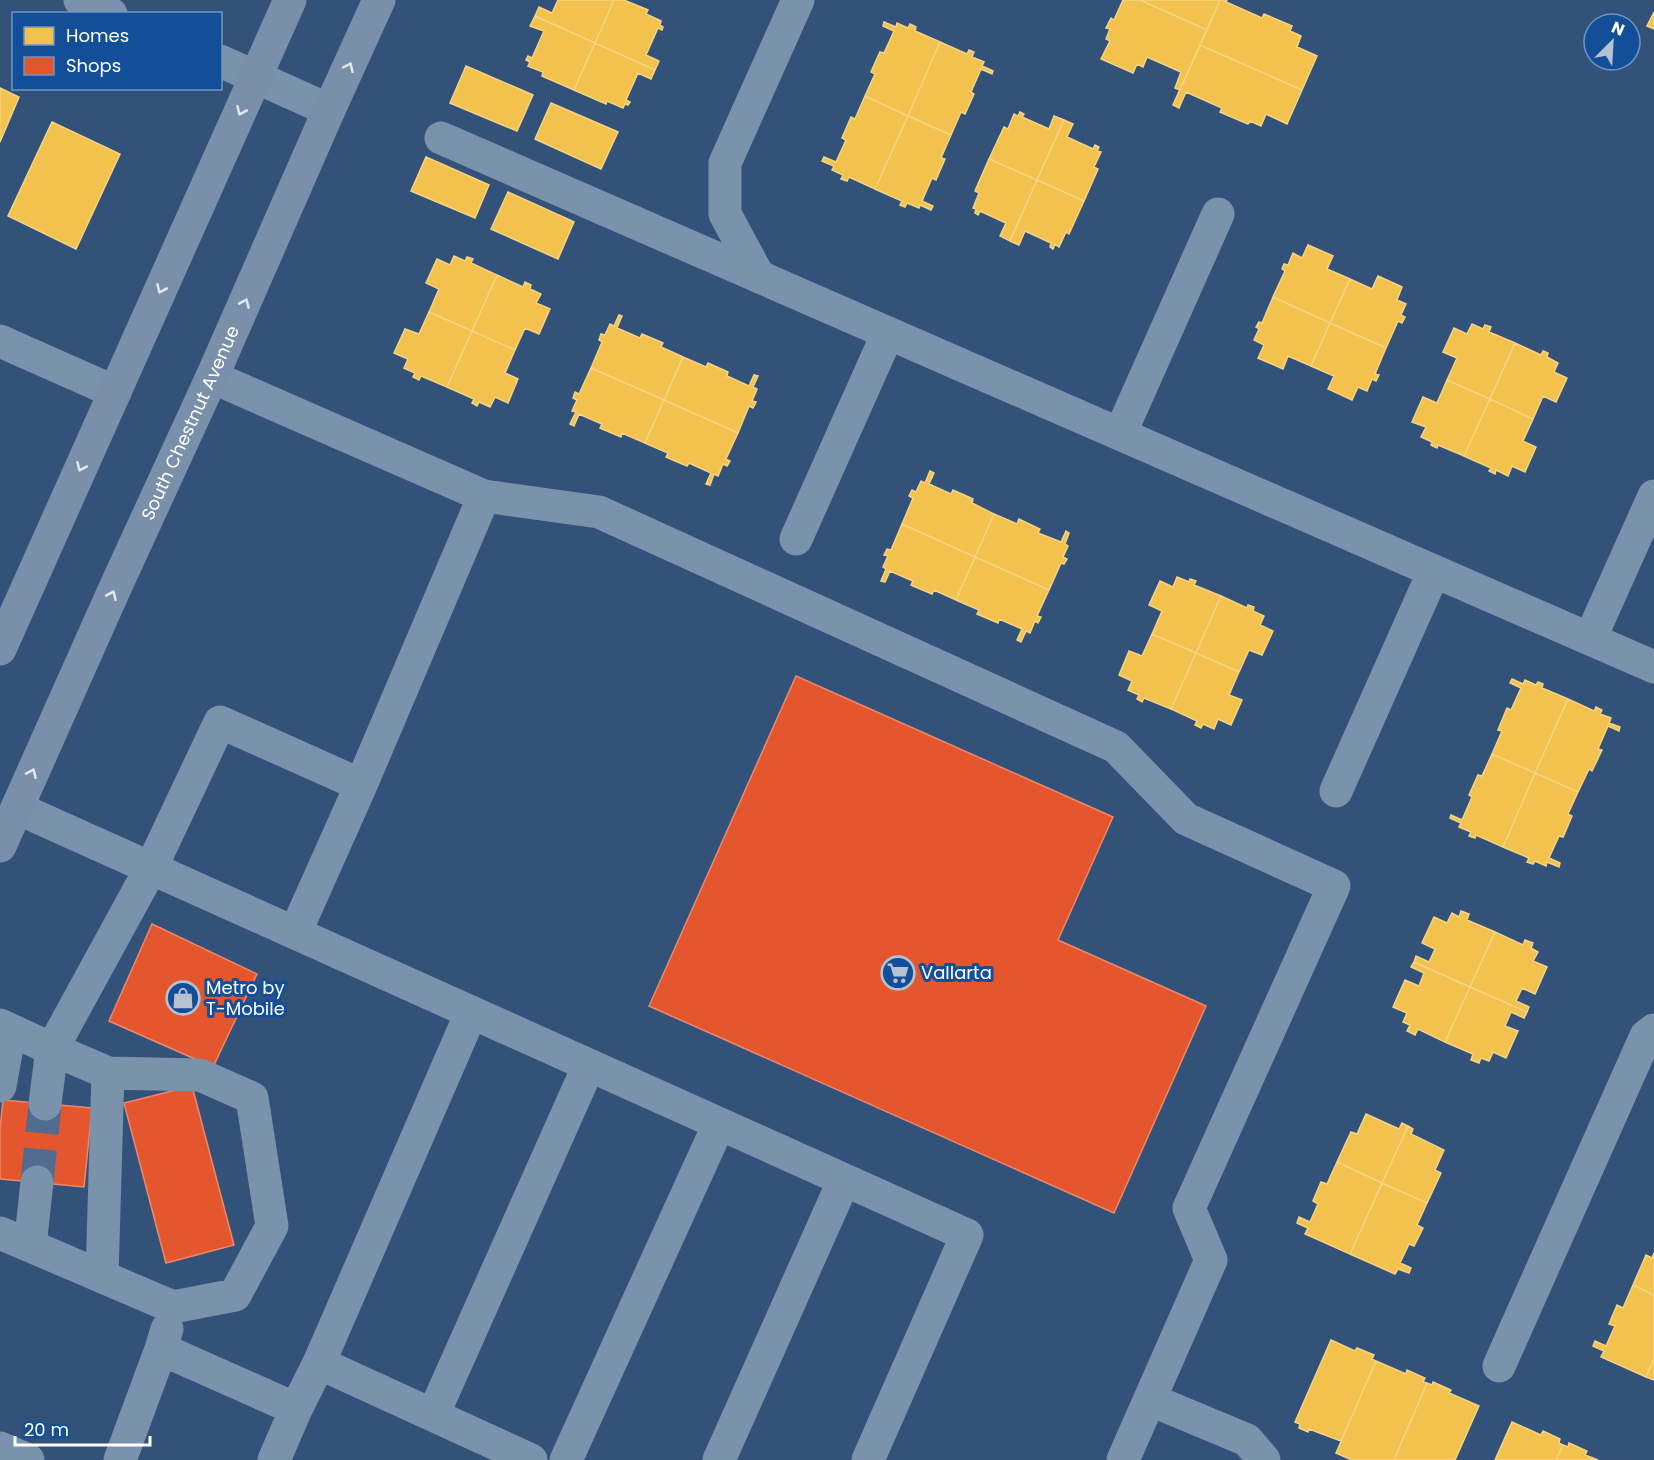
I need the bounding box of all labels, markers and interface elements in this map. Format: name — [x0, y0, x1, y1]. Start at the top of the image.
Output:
legend — [12, 12, 222, 90]
north arrow — [1582, 12, 1642, 72]
text: N — [1608, 16, 1628, 42]
text: Homes — [66, 23, 129, 48]
text: Shops — [66, 53, 121, 78]
one-way arrow — [341, 62, 353, 73]
one-way arrow — [236, 104, 248, 115]
one-way arrow — [156, 282, 168, 293]
one-way arrow — [237, 298, 249, 309]
street label: South Chestnut Avenue — [135, 321, 245, 524]
one-way arrow — [77, 460, 89, 471]
one-way arrow — [104, 591, 116, 602]
one-way arrow — [25, 769, 37, 780]
supermarket icon: Vallarta — [880, 955, 916, 991]
place label: Vallarta — [921, 960, 992, 985]
place label: Metro by T-Mobile — [206, 975, 285, 1021]
shop icon: Metro by T-Mobile — [165, 980, 201, 1016]
scale bar — [15, 1409, 150, 1447]
text: 20 m — [24, 1417, 69, 1442]

